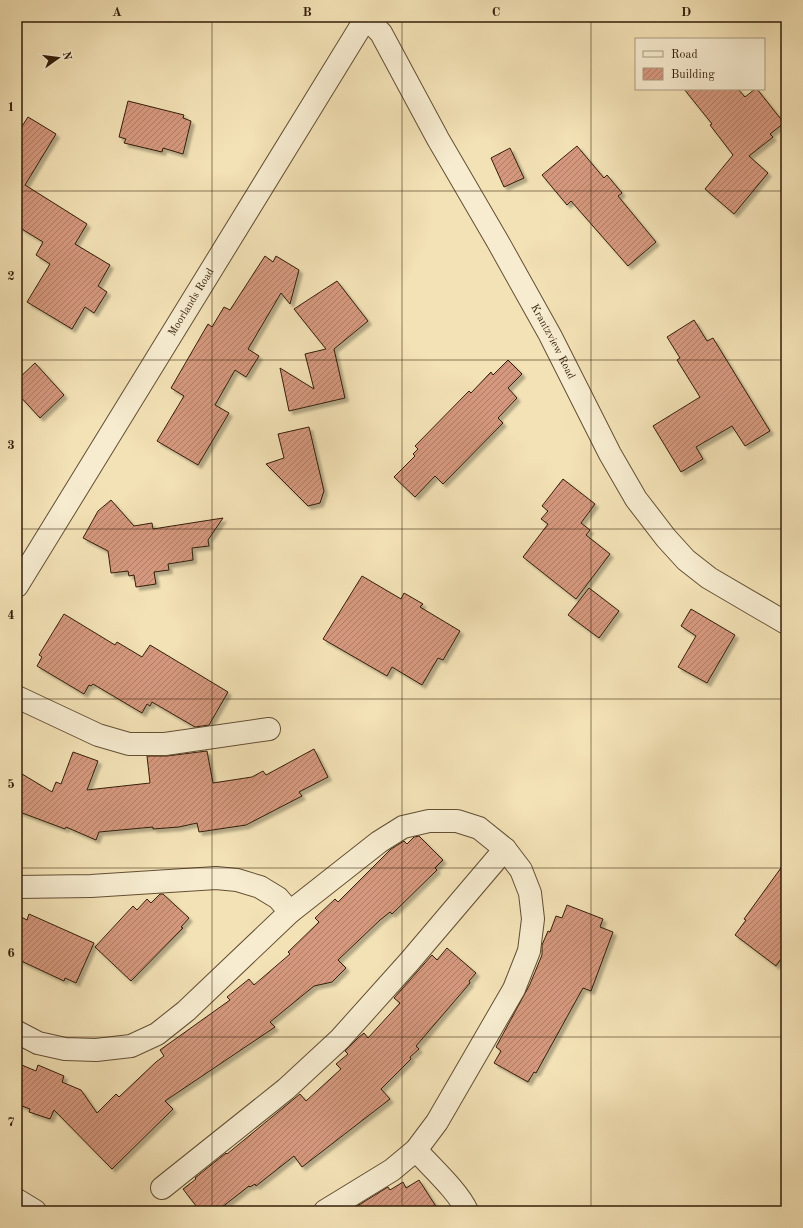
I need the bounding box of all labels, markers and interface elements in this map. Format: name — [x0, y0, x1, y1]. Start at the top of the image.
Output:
text: A — [112, 6, 122, 19]
text: B — [302, 6, 312, 19]
text: C — [492, 6, 500, 19]
text: D — [681, 6, 691, 19]
north arrow — [38, 38, 78, 78]
legend — [635, 38, 765, 90]
text: Road — [671, 49, 698, 61]
text: N — [60, 51, 73, 62]
text: Building — [671, 69, 715, 81]
text: 1 — [7, 101, 15, 114]
street label: Moorlands Road — [166, 266, 216, 338]
text: 2 — [7, 270, 15, 283]
street label: Krantzview Road — [528, 302, 577, 381]
text: 3 — [7, 439, 15, 452]
text: 4 — [7, 609, 15, 622]
text: 5 — [7, 778, 15, 791]
text: 6 — [7, 947, 15, 960]
text: 7 — [7, 1116, 15, 1129]

